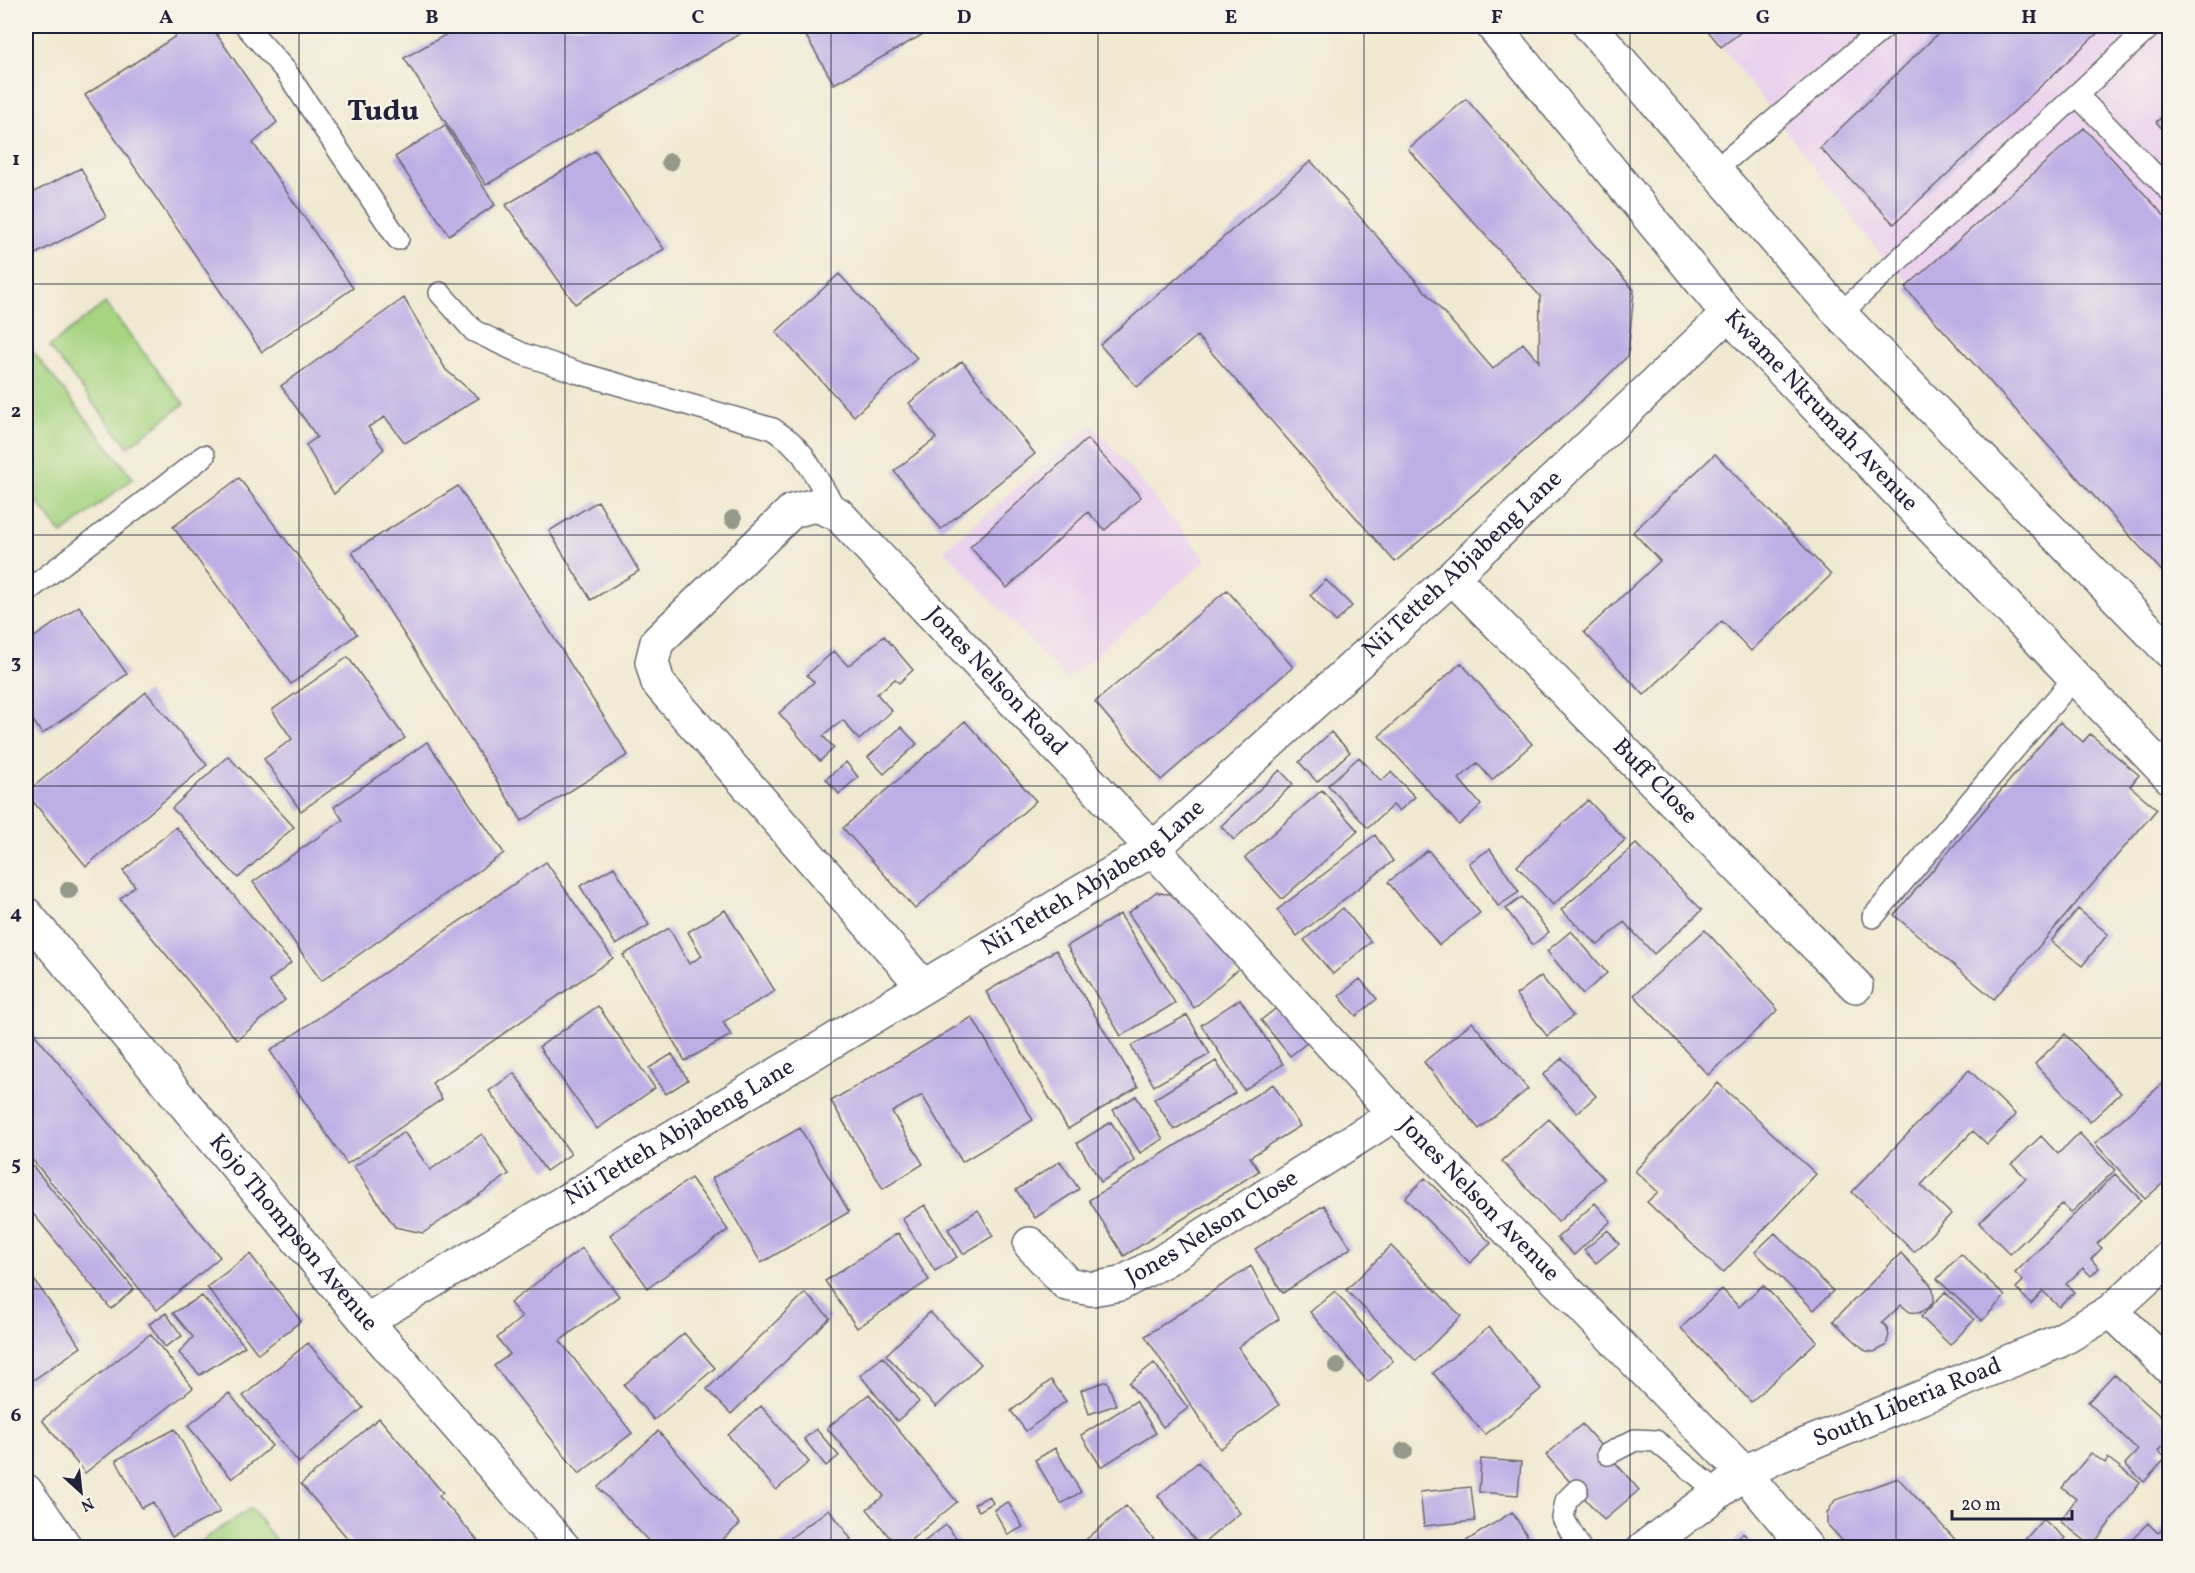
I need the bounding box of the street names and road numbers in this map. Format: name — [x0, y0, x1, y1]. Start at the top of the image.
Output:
street label: Kwame Nkrumah Avenue — [1716, 302, 1926, 520]
street label: Nii Tetteh Abjabeng Lane — [1355, 463, 1571, 667]
street label: Jones Nelson Road — [917, 599, 1075, 764]
street label: Buff Close — [1604, 731, 1705, 833]
street label: Nii Tetteh Abjabeng Lane — [975, 792, 1213, 965]
street label: Nii Tetteh Abjabeng Lane — [558, 1051, 801, 1215]
street label: Jones Nelson Avenue — [1390, 1110, 1567, 1290]
street label: Kojo Thompson Avenue — [200, 1127, 385, 1340]
street label: Jones Nelson Close — [1120, 1162, 1305, 1295]
street label: South Liberia Road — [1808, 1349, 2007, 1457]

